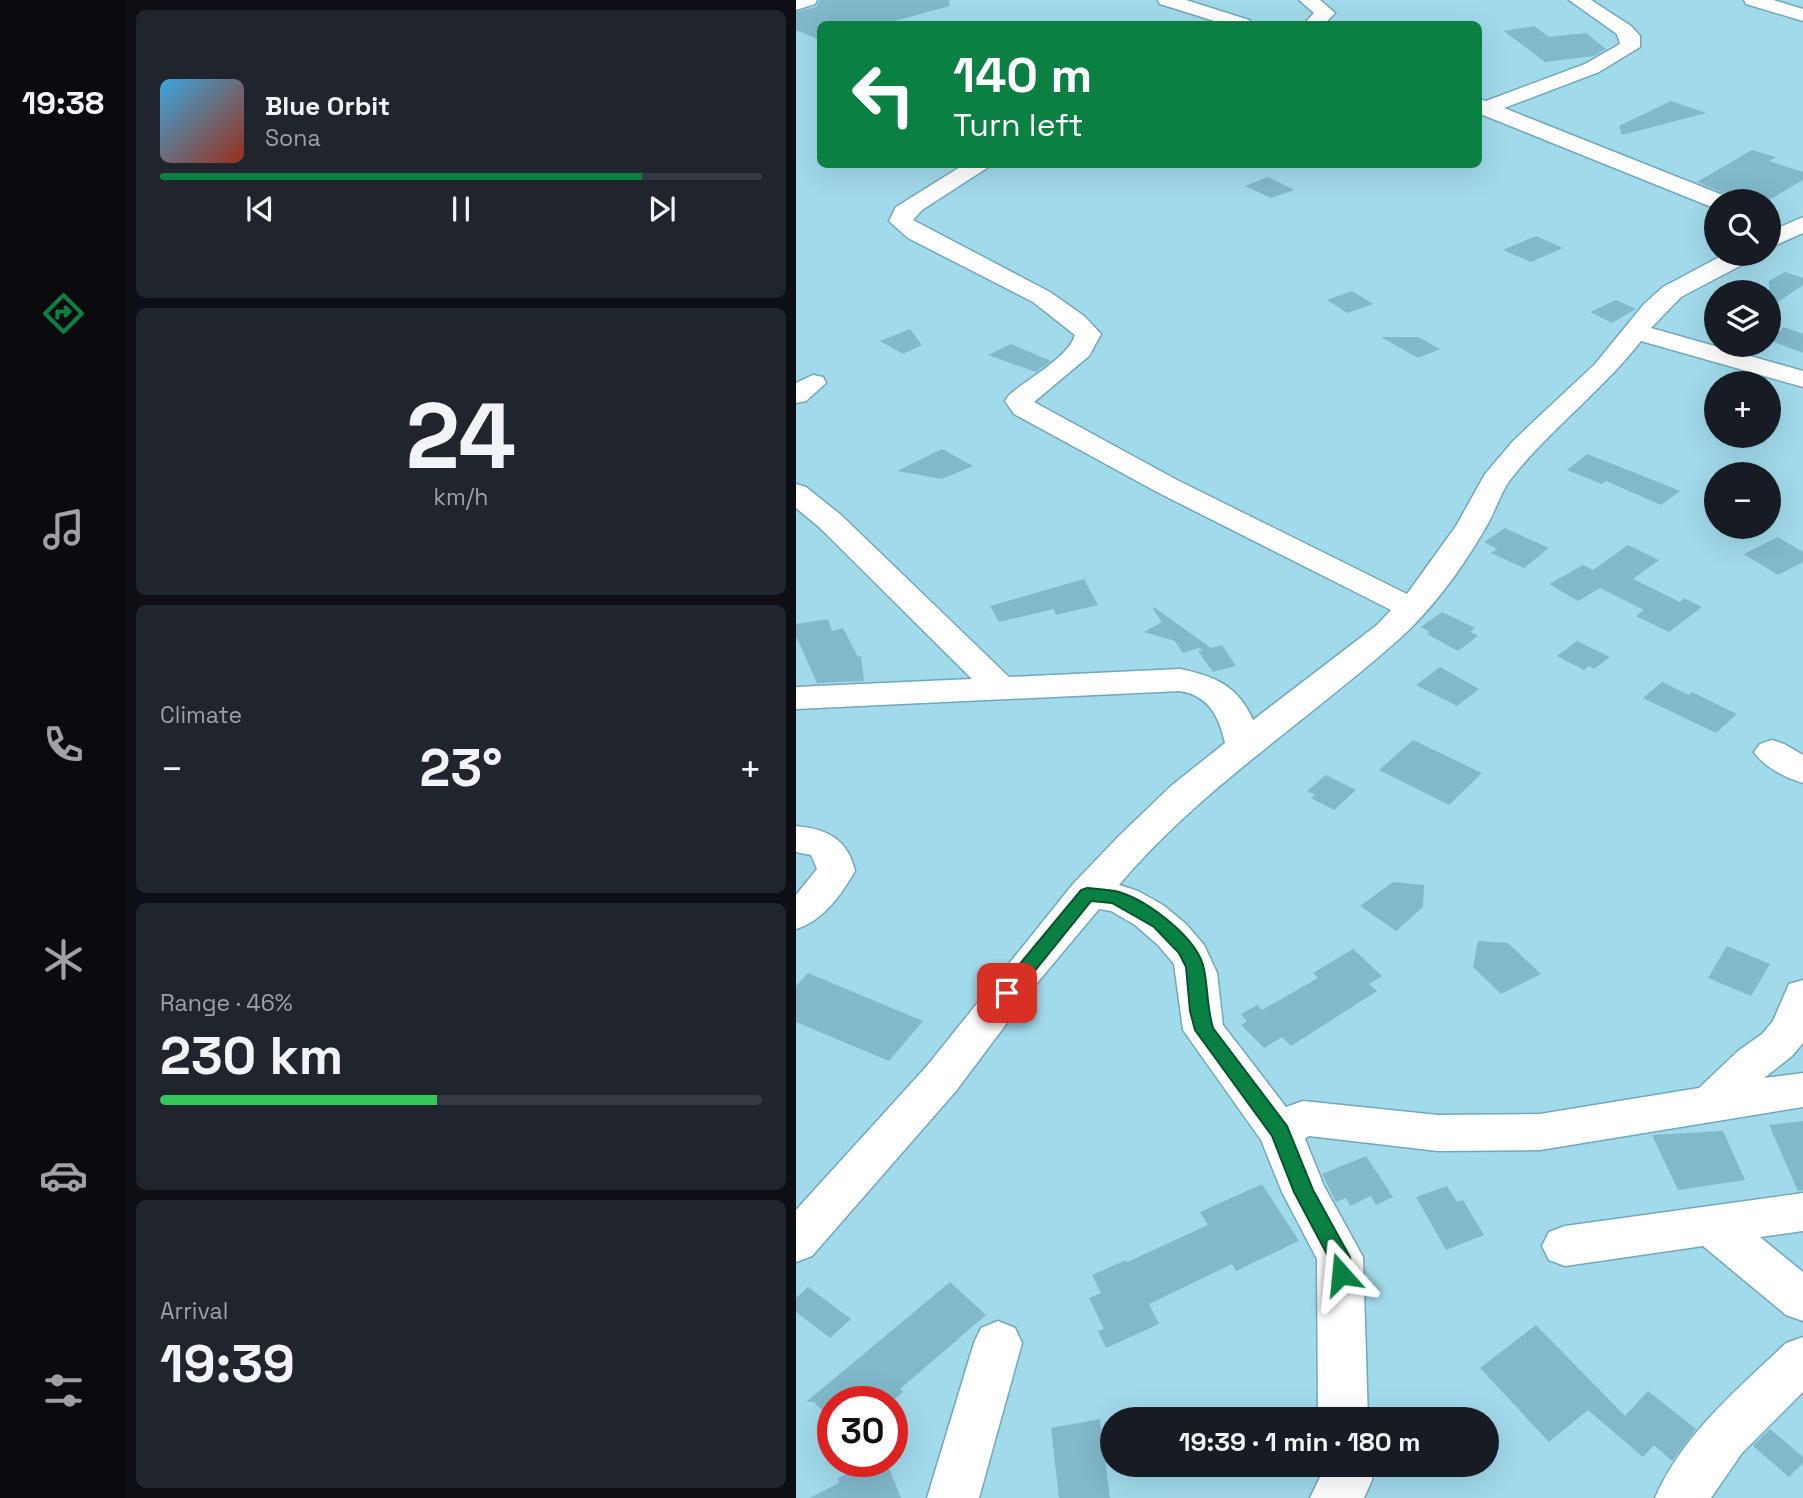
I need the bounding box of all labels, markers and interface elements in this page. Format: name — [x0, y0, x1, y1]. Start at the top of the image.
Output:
text: 140 m — [953, 44, 1092, 106]
icon: left — [838, 49, 929, 140]
text: 19:38 — [22, 83, 104, 123]
text: Blue Orbit — [265, 89, 390, 123]
text: Turn left — [953, 105, 1083, 145]
text: Sona — [265, 123, 321, 153]
map controls — [1704, 189, 1781, 539]
button: search — [1704, 189, 1781, 266]
icon: previous — [241, 190, 279, 228]
icon: pause — [442, 190, 480, 228]
icon: next — [643, 190, 681, 228]
button: layers — [1704, 280, 1781, 357]
icon: directions — [39, 289, 88, 338]
button: + — [1704, 371, 1781, 448]
text: 24 — [406, 378, 516, 495]
button: − — [1704, 462, 1781, 539]
text: km/h — [434, 482, 488, 512]
icon: music — [39, 505, 88, 554]
text: Climate — [160, 700, 242, 730]
icon: phone — [39, 720, 88, 769]
text: 23° — [420, 735, 503, 801]
text: − — [160, 745, 184, 793]
text: + — [738, 745, 762, 793]
icon: climate — [39, 935, 88, 984]
pin — [977, 963, 1037, 1023]
icon: arrive — [988, 974, 1026, 1012]
text: Range · 46% — [160, 988, 293, 1018]
text: 230 km — [160, 1023, 343, 1089]
icon: car — [39, 1151, 88, 1200]
position arrow — [1304, 1237, 1378, 1311]
text: Arrival — [160, 1296, 228, 1326]
text: 19:39 — [160, 1331, 295, 1397]
icon: filters — [39, 1366, 88, 1415]
speed limit sign: 30 — [817, 1386, 908, 1477]
text: 19:39 · 1 min · 180 m — [1179, 1425, 1420, 1459]

